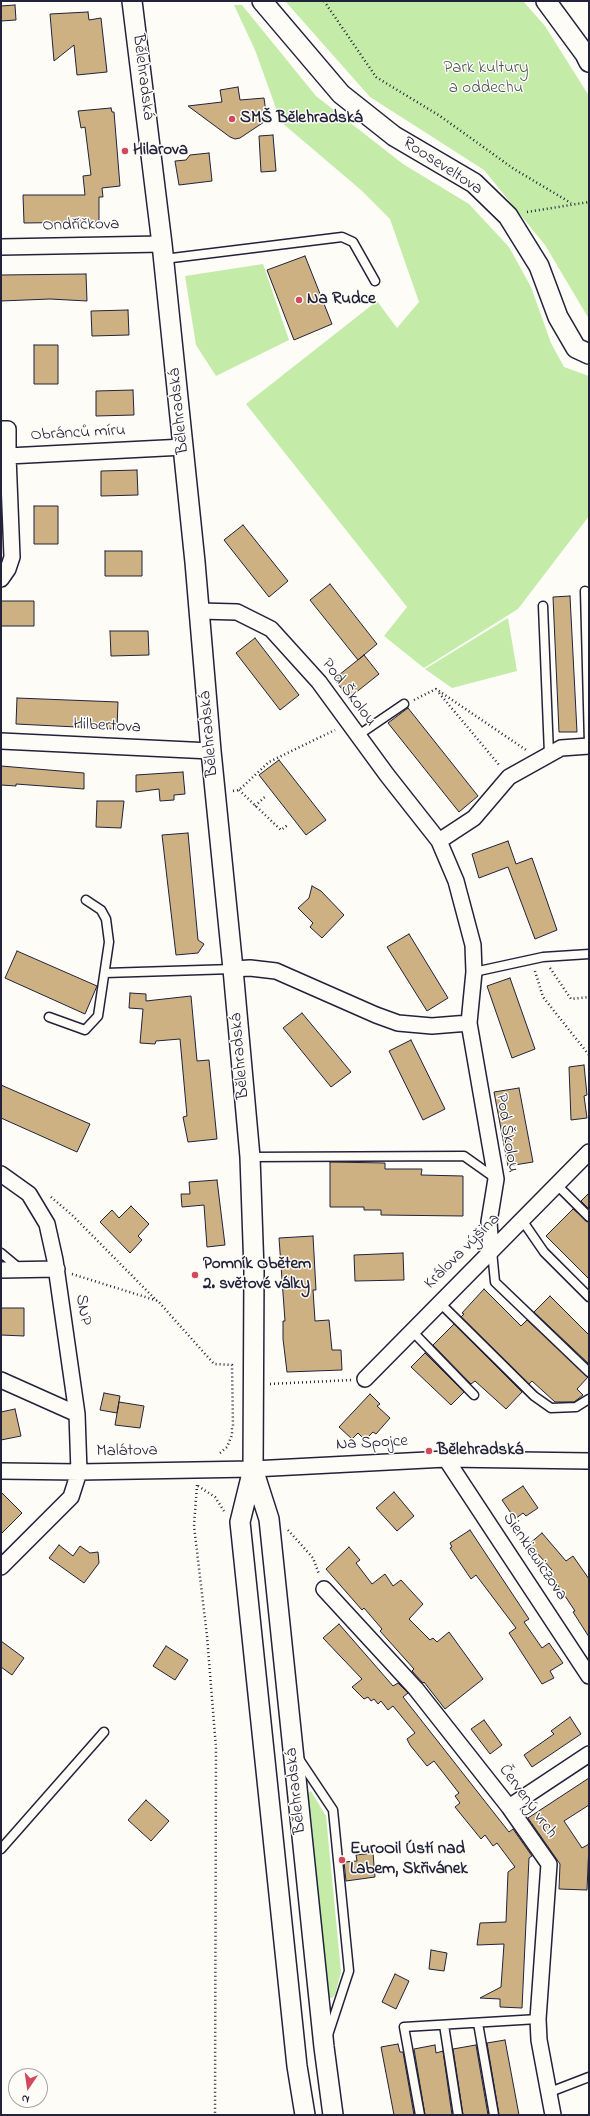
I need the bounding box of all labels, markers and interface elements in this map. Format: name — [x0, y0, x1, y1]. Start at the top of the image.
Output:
street label: Bělehradská — [127, 33, 157, 121]
park label: Park kultury a oddechu — [443, 59, 529, 99]
place label: SMŠ Bělehradská — [240, 109, 363, 129]
marker: SMŠ Bělehradská — [227, 114, 237, 124]
street label: Rooseveltova — [398, 134, 486, 200]
place label: Hilarova — [133, 141, 188, 161]
marker: Hilarova — [120, 146, 130, 156]
street label: Ondříčkova — [42, 215, 120, 237]
place label: Na Rudce — [307, 290, 376, 310]
marker: Na Rudce — [294, 295, 304, 305]
street label: Bělehradská — [165, 367, 195, 455]
street label: Obránců míru — [30, 421, 126, 447]
street label: Pod Školou — [316, 655, 380, 731]
street label: Bělehradská — [196, 690, 224, 778]
street label: Hilbertova — [73, 715, 141, 739]
street label: Bělehradská — [227, 1012, 255, 1100]
street label: Pod Školou — [490, 1092, 522, 1174]
street label: Králova výšina — [421, 1210, 505, 1294]
place label: Pomník Obětem 2. světové války — [203, 1255, 311, 1295]
marker: Pomník Obětem 2. světové války — [190, 1270, 200, 1280]
street label: SNP — [70, 1293, 94, 1327]
street label: Na Spojce — [335, 1432, 409, 1456]
street label: Malátova — [96, 1441, 158, 1463]
place label: Bělehradská — [437, 1441, 523, 1461]
marker: Bělehradská — [424, 1446, 434, 1456]
street label: Sienkiewiczova — [497, 1509, 571, 1605]
street label: Bělehradská — [282, 1747, 312, 1835]
street label: Červený vrch — [493, 1761, 561, 1843]
place label: EuroOil Ústí nad Labem, Skřivánek — [350, 1840, 468, 1880]
marker: EuroOil Ústí nad Labem, Skřivánek — [337, 1855, 347, 1865]
north arrow — [8, 2068, 48, 2108]
text: N — [20, 2090, 31, 2107]

